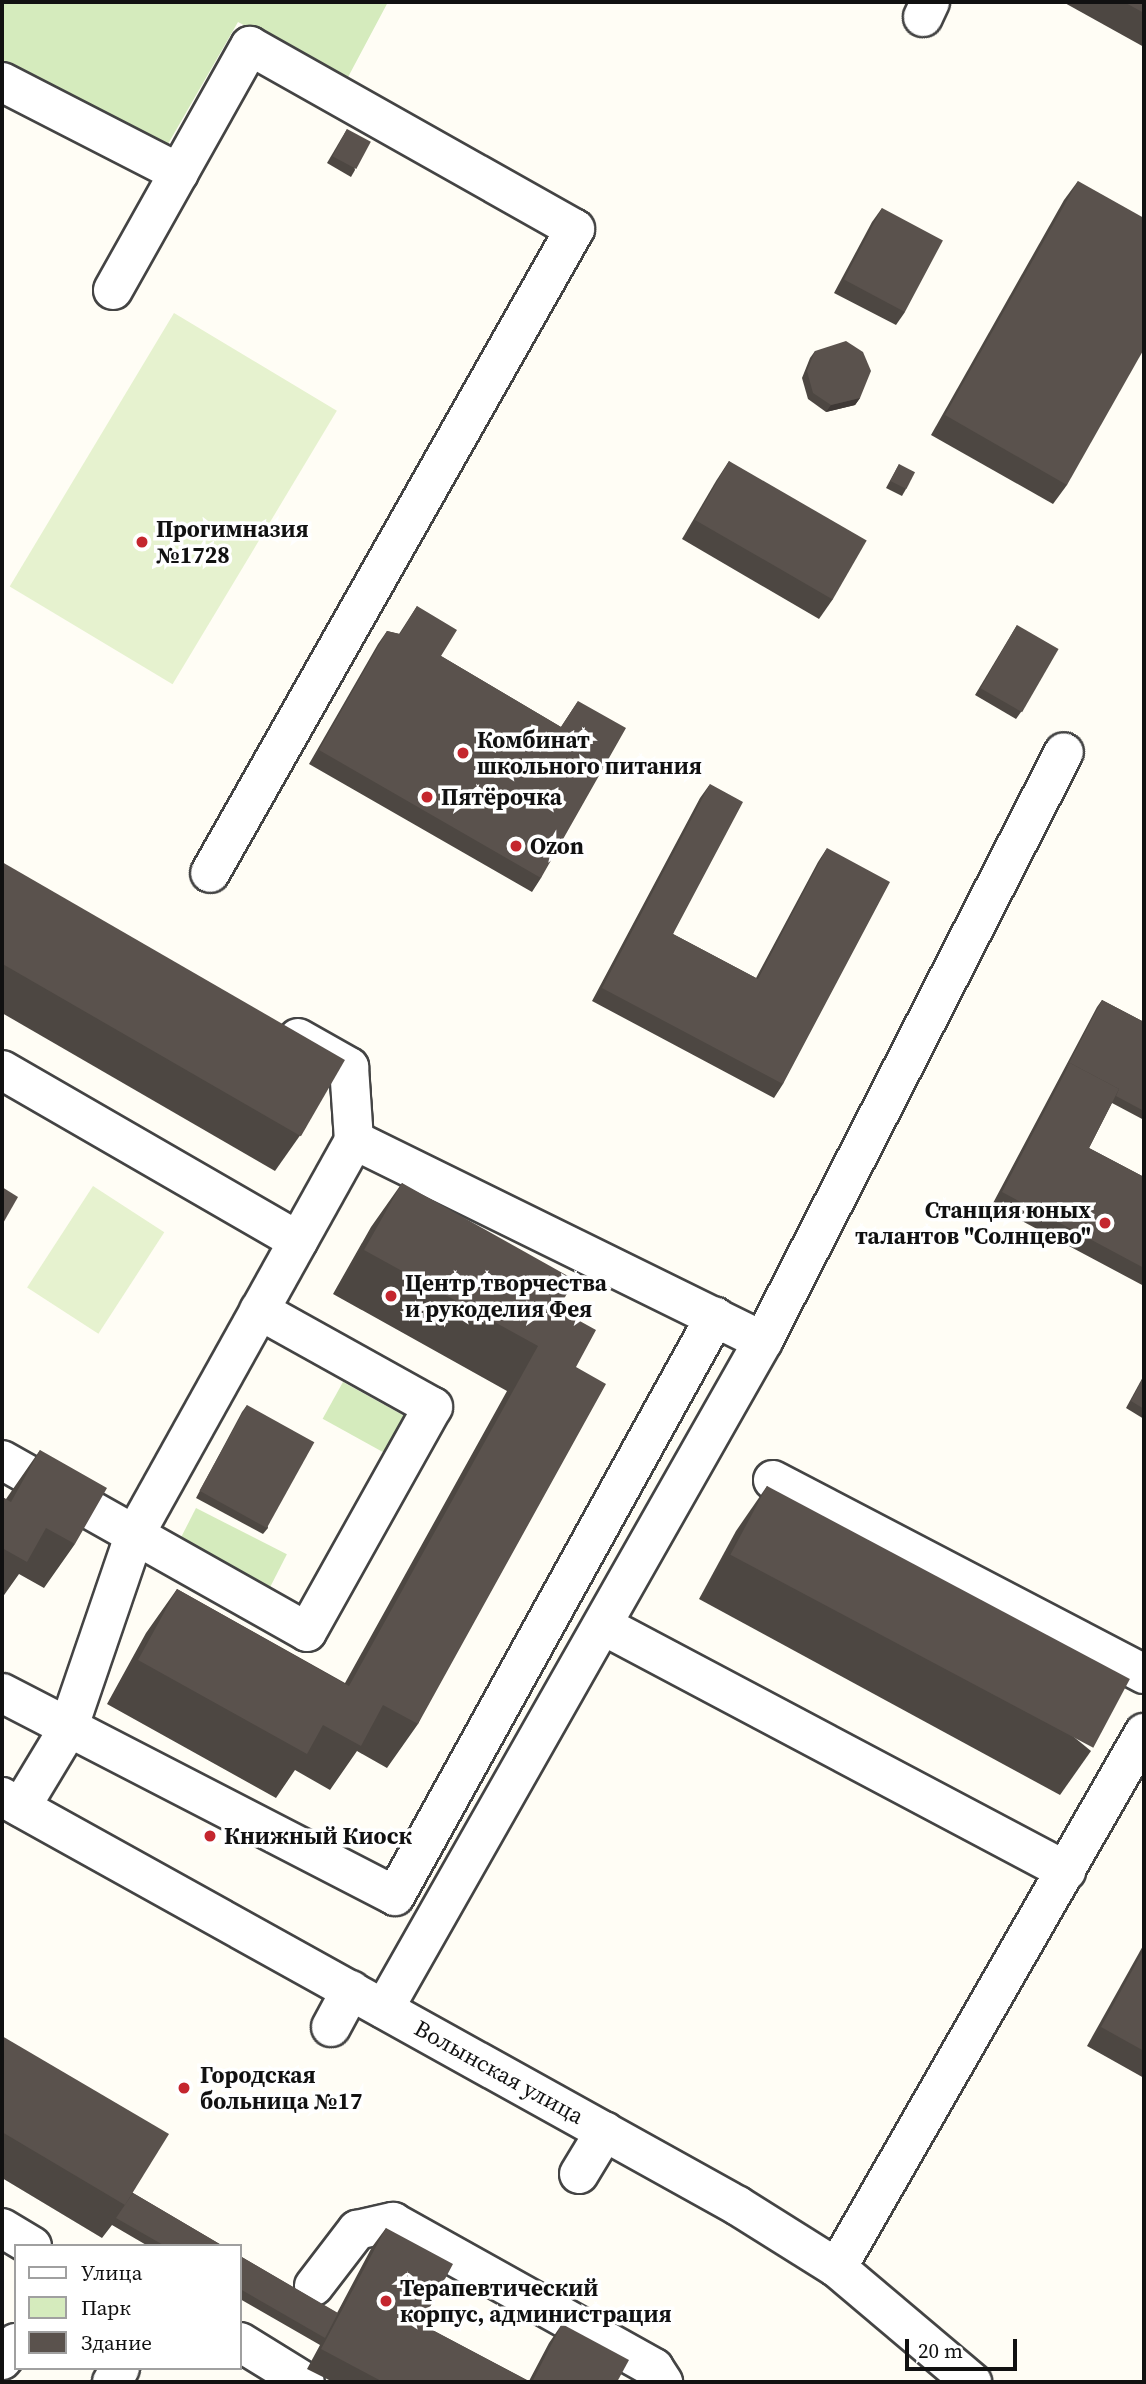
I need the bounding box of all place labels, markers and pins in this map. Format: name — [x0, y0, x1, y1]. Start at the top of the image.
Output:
place label: Прогимназия №1728 — [156, 515, 309, 569]
marker: Прогимназия №1728 — [134, 534, 150, 550]
place label: Комбинат школьного питания — [477, 726, 702, 780]
marker: Комбинат школьного питания — [455, 745, 471, 761]
place label: Пятёрочка — [441, 783, 562, 811]
marker: Пятёрочка — [419, 789, 435, 805]
place label: Ozon — [530, 832, 584, 860]
marker: Ozon — [508, 838, 524, 854]
place label: Станция юных талантов "Солнцево" — [855, 1196, 1091, 1250]
marker: Станция юных талантов "Солнцево" — [1097, 1215, 1113, 1231]
place label: Центр творчества и рукоделия Фея — [405, 1269, 607, 1323]
marker: Центр творчества и рукоделия Фея — [383, 1288, 399, 1304]
place label: Книжный Киоск — [224, 1822, 412, 1850]
marker: Книжный Киоск — [202, 1828, 218, 1844]
place label: Городская больница №17 — [200, 2061, 363, 2115]
marker: Городская больница №17 — [174, 2078, 194, 2098]
place label: Терапевтический корпус, администрация — [400, 2274, 672, 2328]
marker: Терапевтический корпус, администрация — [378, 2293, 394, 2309]

